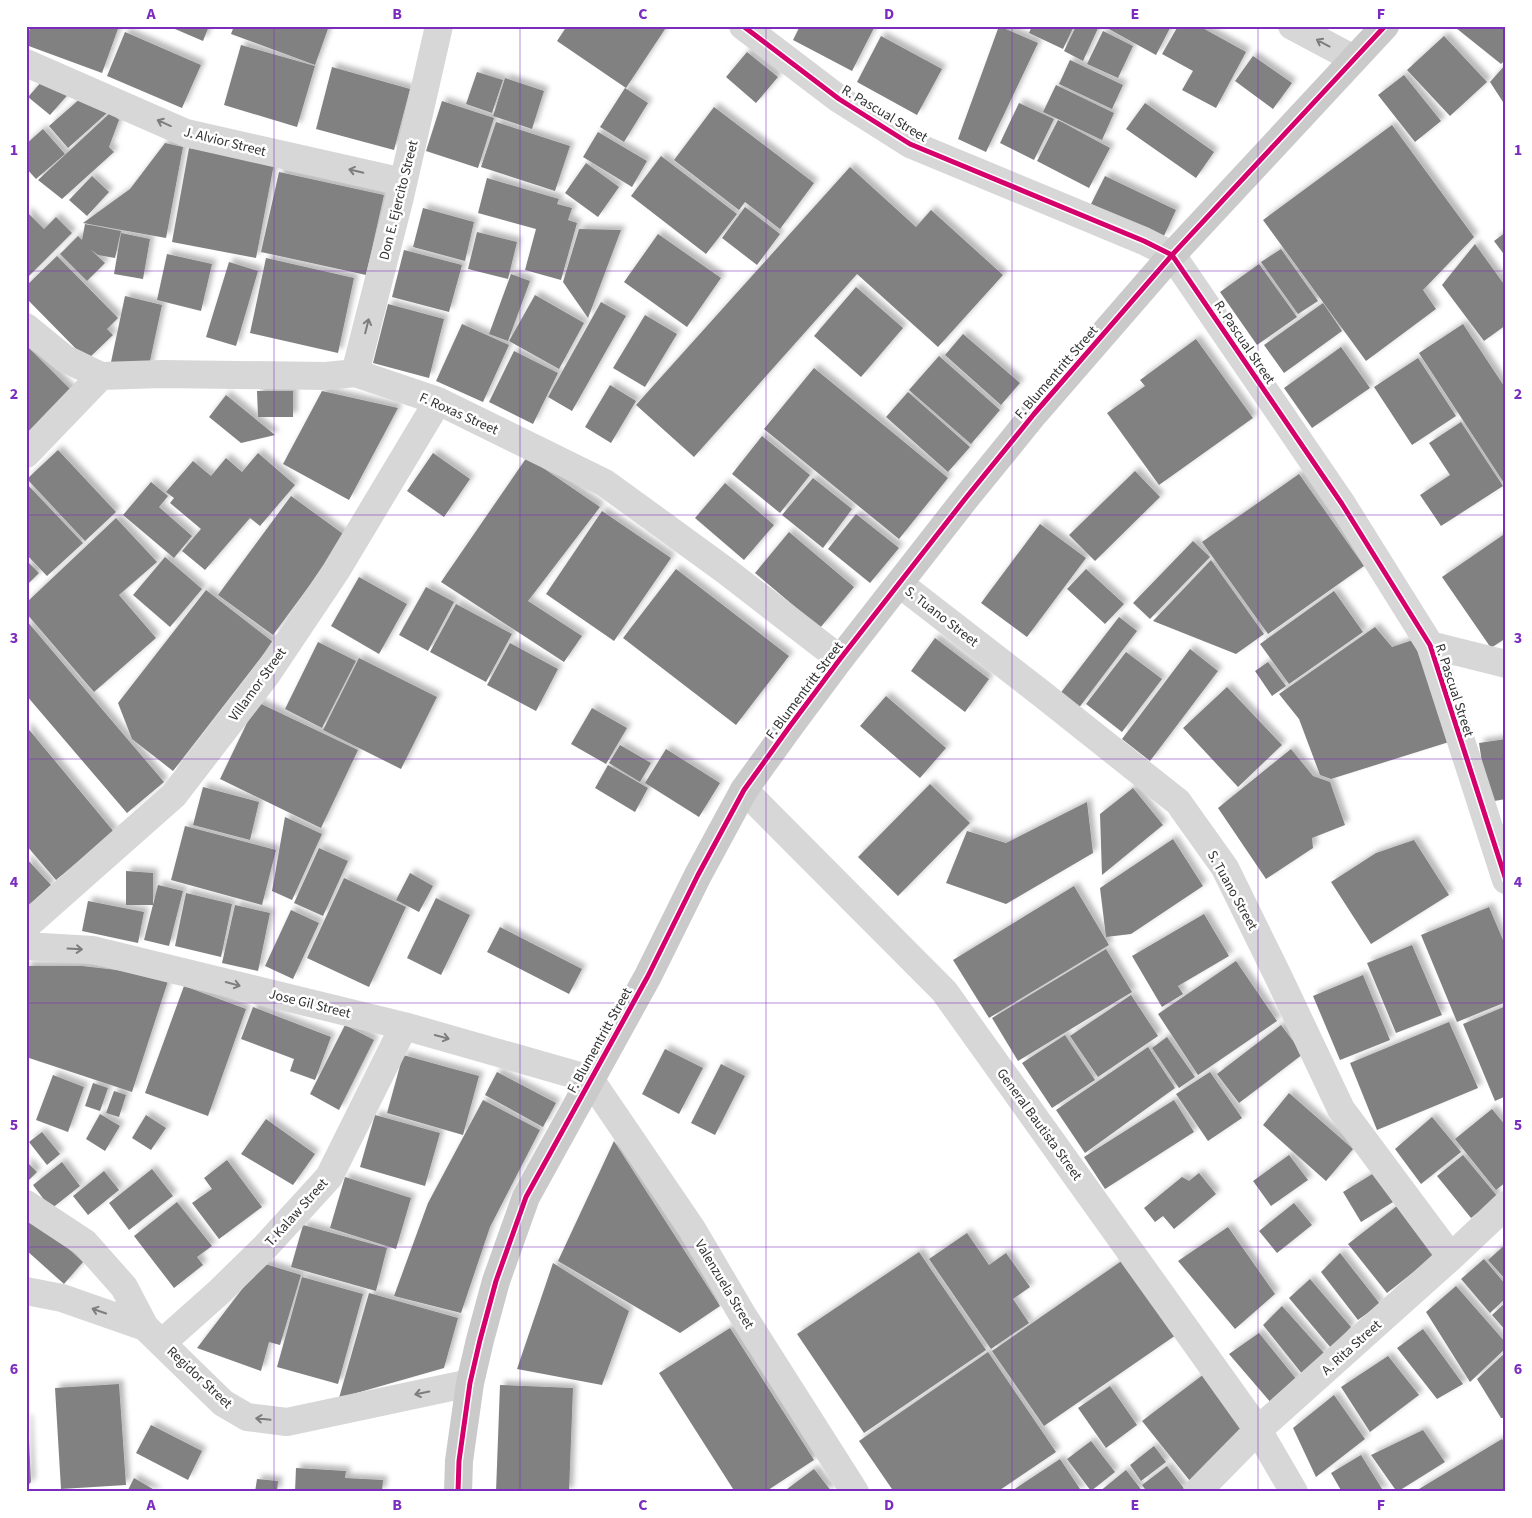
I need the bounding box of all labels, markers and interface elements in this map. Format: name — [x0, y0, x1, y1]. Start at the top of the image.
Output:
text: A — [145, 3, 156, 25]
text: B — [392, 3, 402, 25]
text: C — [638, 3, 648, 25]
text: D — [884, 3, 894, 25]
text: E — [1131, 3, 1139, 25]
text: F — [1377, 3, 1385, 25]
one-way arrow — [1316, 38, 1331, 47]
street label: R. Pascual Street — [838, 80, 931, 148]
one-way arrow — [157, 118, 172, 128]
street label: J. Alvior Street — [182, 122, 268, 162]
street label: Don E. Ejercito Street — [374, 138, 424, 262]
text: 1 — [10, 139, 18, 161]
text: 1 — [1514, 139, 1522, 161]
one-way arrow — [348, 166, 364, 175]
street label: R. Pascual Street — [1209, 297, 1280, 389]
one-way arrow — [362, 318, 372, 334]
street label: F. Blumentritt Street — [1011, 321, 1103, 424]
text: 2 — [10, 383, 18, 405]
text: 2 — [1514, 383, 1522, 405]
street label: F. Roxas Street — [416, 388, 501, 440]
street label: S. Tuano Street — [900, 582, 983, 652]
text: 3 — [10, 627, 18, 649]
text: 3 — [1514, 627, 1522, 649]
street label: F. Blumentritt Street — [761, 637, 848, 744]
street label: R. Pascual Street — [1430, 641, 1479, 740]
street label: Villamor Street — [224, 643, 292, 726]
street label: S. Tuano Street — [1202, 847, 1262, 934]
text: 4 — [10, 871, 19, 893]
text: 4 — [1514, 871, 1523, 893]
one-way arrow — [67, 944, 83, 953]
one-way arrow — [225, 980, 241, 989]
street label: Jose Gil Street — [267, 984, 353, 1024]
street label: F. Blumentritt Street — [563, 984, 637, 1097]
one-way arrow — [433, 1032, 449, 1042]
street label: General Bautista Street — [992, 1064, 1087, 1185]
text: 5 — [10, 1114, 18, 1136]
text: 5 — [1514, 1114, 1522, 1136]
street label: T. Kalaw Street — [261, 1174, 333, 1251]
street label: Valenzuela Street — [690, 1236, 759, 1333]
one-way arrow — [92, 1306, 107, 1315]
street label: A. Rita Street — [1317, 1315, 1386, 1380]
street label: Regidor Street — [162, 1342, 237, 1414]
text: 6 — [10, 1358, 18, 1380]
text: 6 — [1514, 1358, 1522, 1380]
one-way arrow — [414, 1389, 430, 1399]
one-way arrow — [255, 1414, 271, 1424]
text: A — [145, 1494, 156, 1516]
text: B — [392, 1494, 402, 1516]
text: C — [638, 1494, 648, 1516]
text: D — [884, 1494, 894, 1516]
text: E — [1131, 1494, 1139, 1516]
text: F — [1377, 1494, 1385, 1516]

